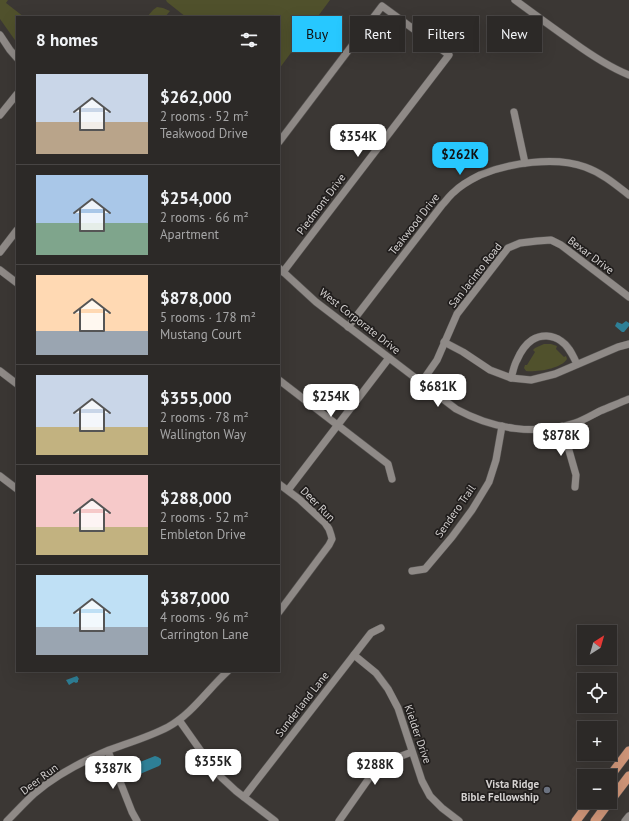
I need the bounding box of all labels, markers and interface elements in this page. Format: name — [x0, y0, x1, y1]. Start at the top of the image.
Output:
chip: Buy — [292, 16, 342, 52]
chip: Rent — [350, 16, 405, 52]
chip: Filters — [413, 16, 479, 52]
chip: New — [487, 16, 542, 52]
text: 8 homes — [36, 29, 98, 51]
icon: filters — [238, 29, 260, 51]
text: $262,000 — [160, 86, 232, 108]
icon: home — [68, 90, 116, 138]
text: 2 rooms · 52 m² — [160, 108, 249, 125]
pin: $354K — [330, 124, 386, 158]
text: Teakwood Drive — [160, 125, 248, 142]
text: $354K — [339, 128, 377, 145]
pin: $262K — [432, 142, 488, 176]
text: $262K — [441, 146, 479, 163]
street label: Piedmont Drive — [294, 170, 349, 237]
text: $254,000 — [160, 187, 232, 209]
street label: Teakwood Drive — [386, 190, 443, 258]
icon: home — [68, 191, 116, 239]
text: 2 rooms · 66 m² — [160, 209, 249, 226]
text: Apartment — [160, 226, 219, 243]
street label: Bexar Drive — [565, 233, 617, 277]
street label: San Jacinto Road — [445, 240, 505, 310]
street label: West Corporate Drive — [317, 285, 404, 357]
text: $878,000 — [160, 287, 232, 309]
icon: home — [68, 291, 116, 339]
text: 5 rooms · 178 m² — [160, 309, 256, 326]
text: Mustang Court — [160, 326, 241, 343]
pin: $681K — [410, 374, 466, 408]
text: $681K — [419, 378, 457, 395]
pin: $254K — [303, 384, 359, 418]
text: $355,000 — [160, 387, 232, 409]
text: $254K — [312, 388, 350, 405]
icon: home — [68, 391, 116, 439]
text: 2 rooms · 78 m² — [160, 409, 249, 426]
pin: $878K — [533, 423, 589, 457]
text: Wallington Way — [160, 426, 246, 443]
text: $878K — [542, 427, 580, 444]
street label: Sendero Trail — [432, 481, 479, 540]
street label: Deer Run — [298, 484, 338, 524]
text: $288,000 — [160, 487, 232, 509]
icon: home — [68, 491, 116, 539]
text: 2 rooms · 52 m² — [160, 509, 249, 526]
text: Embleton Drive — [160, 526, 246, 543]
text: $387,000 — [160, 587, 230, 609]
icon: home — [68, 591, 116, 639]
text: 4 rooms · 96 m² — [160, 609, 249, 626]
north arrow — [577, 625, 617, 665]
map controls — [577, 625, 617, 809]
text: Carrington Lane — [160, 626, 249, 643]
street label: Sunderland Lane — [272, 668, 332, 739]
button: locate — [577, 673, 617, 713]
street label: Kielder Drive — [401, 703, 435, 766]
button: + — [577, 721, 617, 761]
pin: $355K — [185, 749, 241, 783]
pin: $288K — [347, 752, 403, 786]
text: $355K — [194, 753, 232, 770]
pin: $387K — [85, 756, 141, 790]
text: $288K — [356, 756, 394, 773]
street label: Deer Run — [17, 760, 61, 798]
text: $387K — [94, 760, 132, 777]
button: − — [577, 769, 617, 809]
place label: Vista Ridge Bible Fellowship — [461, 777, 539, 804]
marker: Vista Ridge Bible Fellowship — [542, 785, 552, 795]

